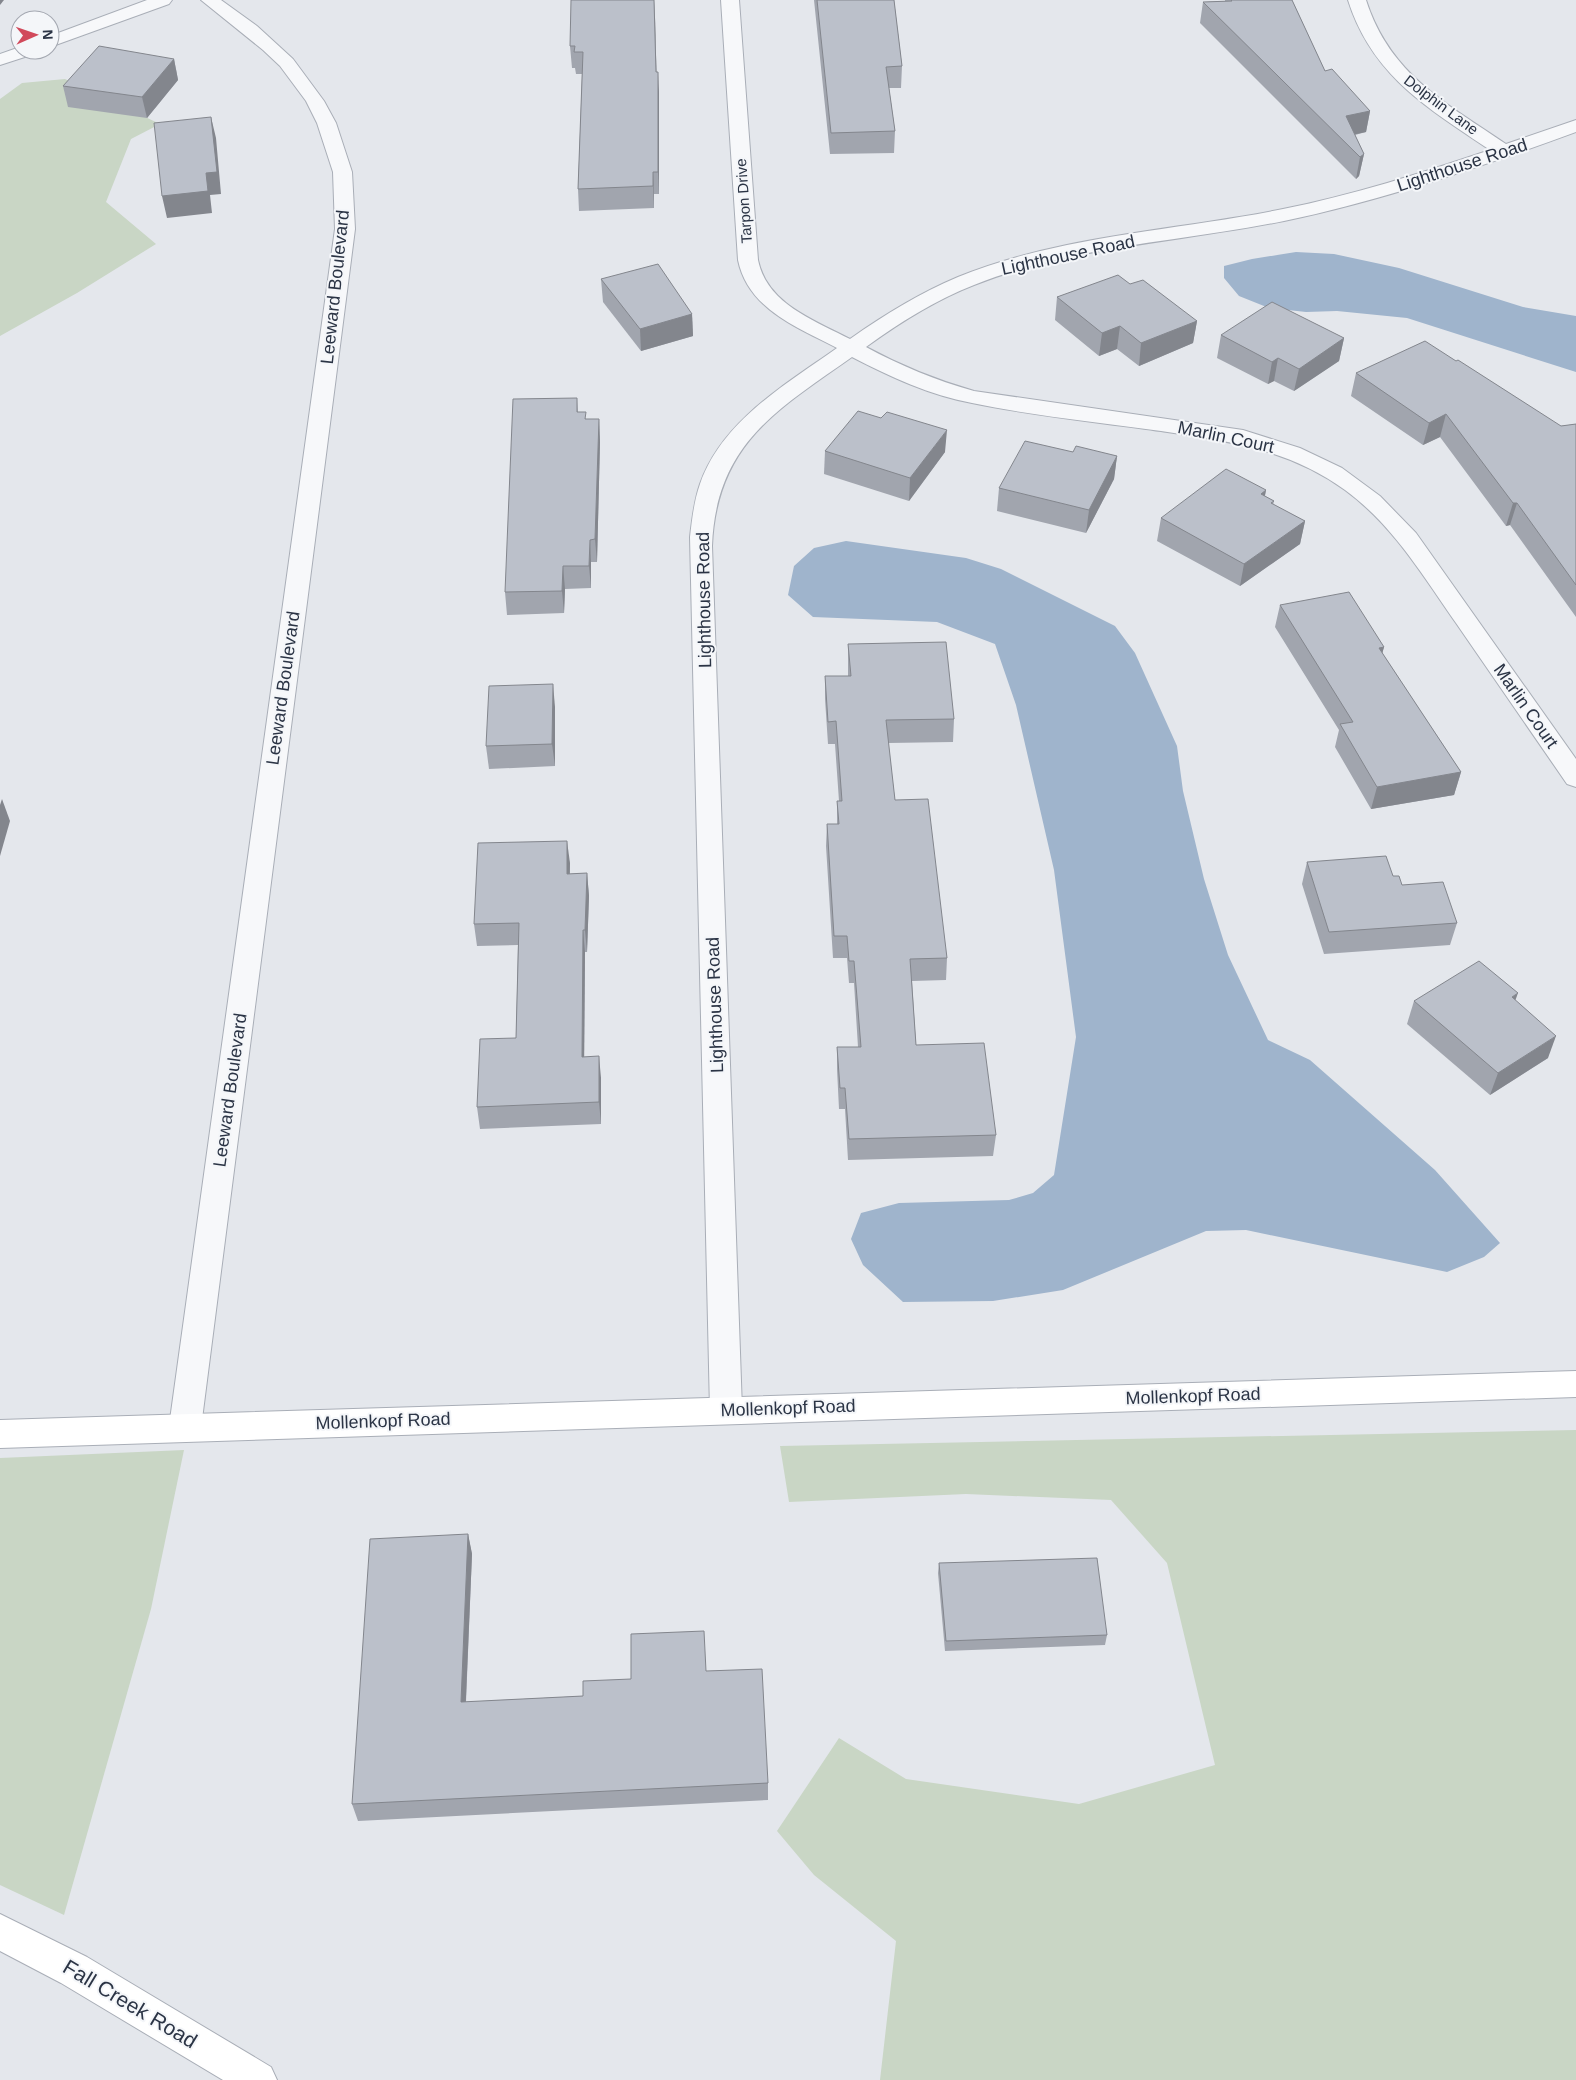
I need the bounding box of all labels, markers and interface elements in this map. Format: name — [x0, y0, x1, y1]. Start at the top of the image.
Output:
north arrow — [10, 10, 60, 60]
text: N — [40, 29, 56, 40]
street label: Dolphin Lane — [1401, 71, 1482, 138]
street label: Lighthouse Road — [1394, 134, 1530, 196]
street label: Tarpon Drive — [732, 158, 755, 244]
street label: Leeward Boulevard — [317, 209, 353, 365]
street label: Lighthouse Road — [999, 231, 1137, 279]
street label: Marlin Court — [1176, 417, 1276, 457]
street label: Lighthouse Road — [693, 532, 715, 668]
street label: Leeward Boulevard — [262, 610, 304, 766]
street label: Marlin Court — [1490, 660, 1562, 752]
street label: Lighthouse Road — [703, 937, 727, 1073]
street label: Leeward Boulevard — [209, 1012, 251, 1168]
street label: Mollenkopf Road — [1125, 1384, 1261, 1408]
street label: Mollenkopf Road — [720, 1396, 856, 1420]
street label: Mollenkopf Road — [315, 1409, 451, 1433]
street label: Fall Creek Road — [59, 1955, 201, 2053]

